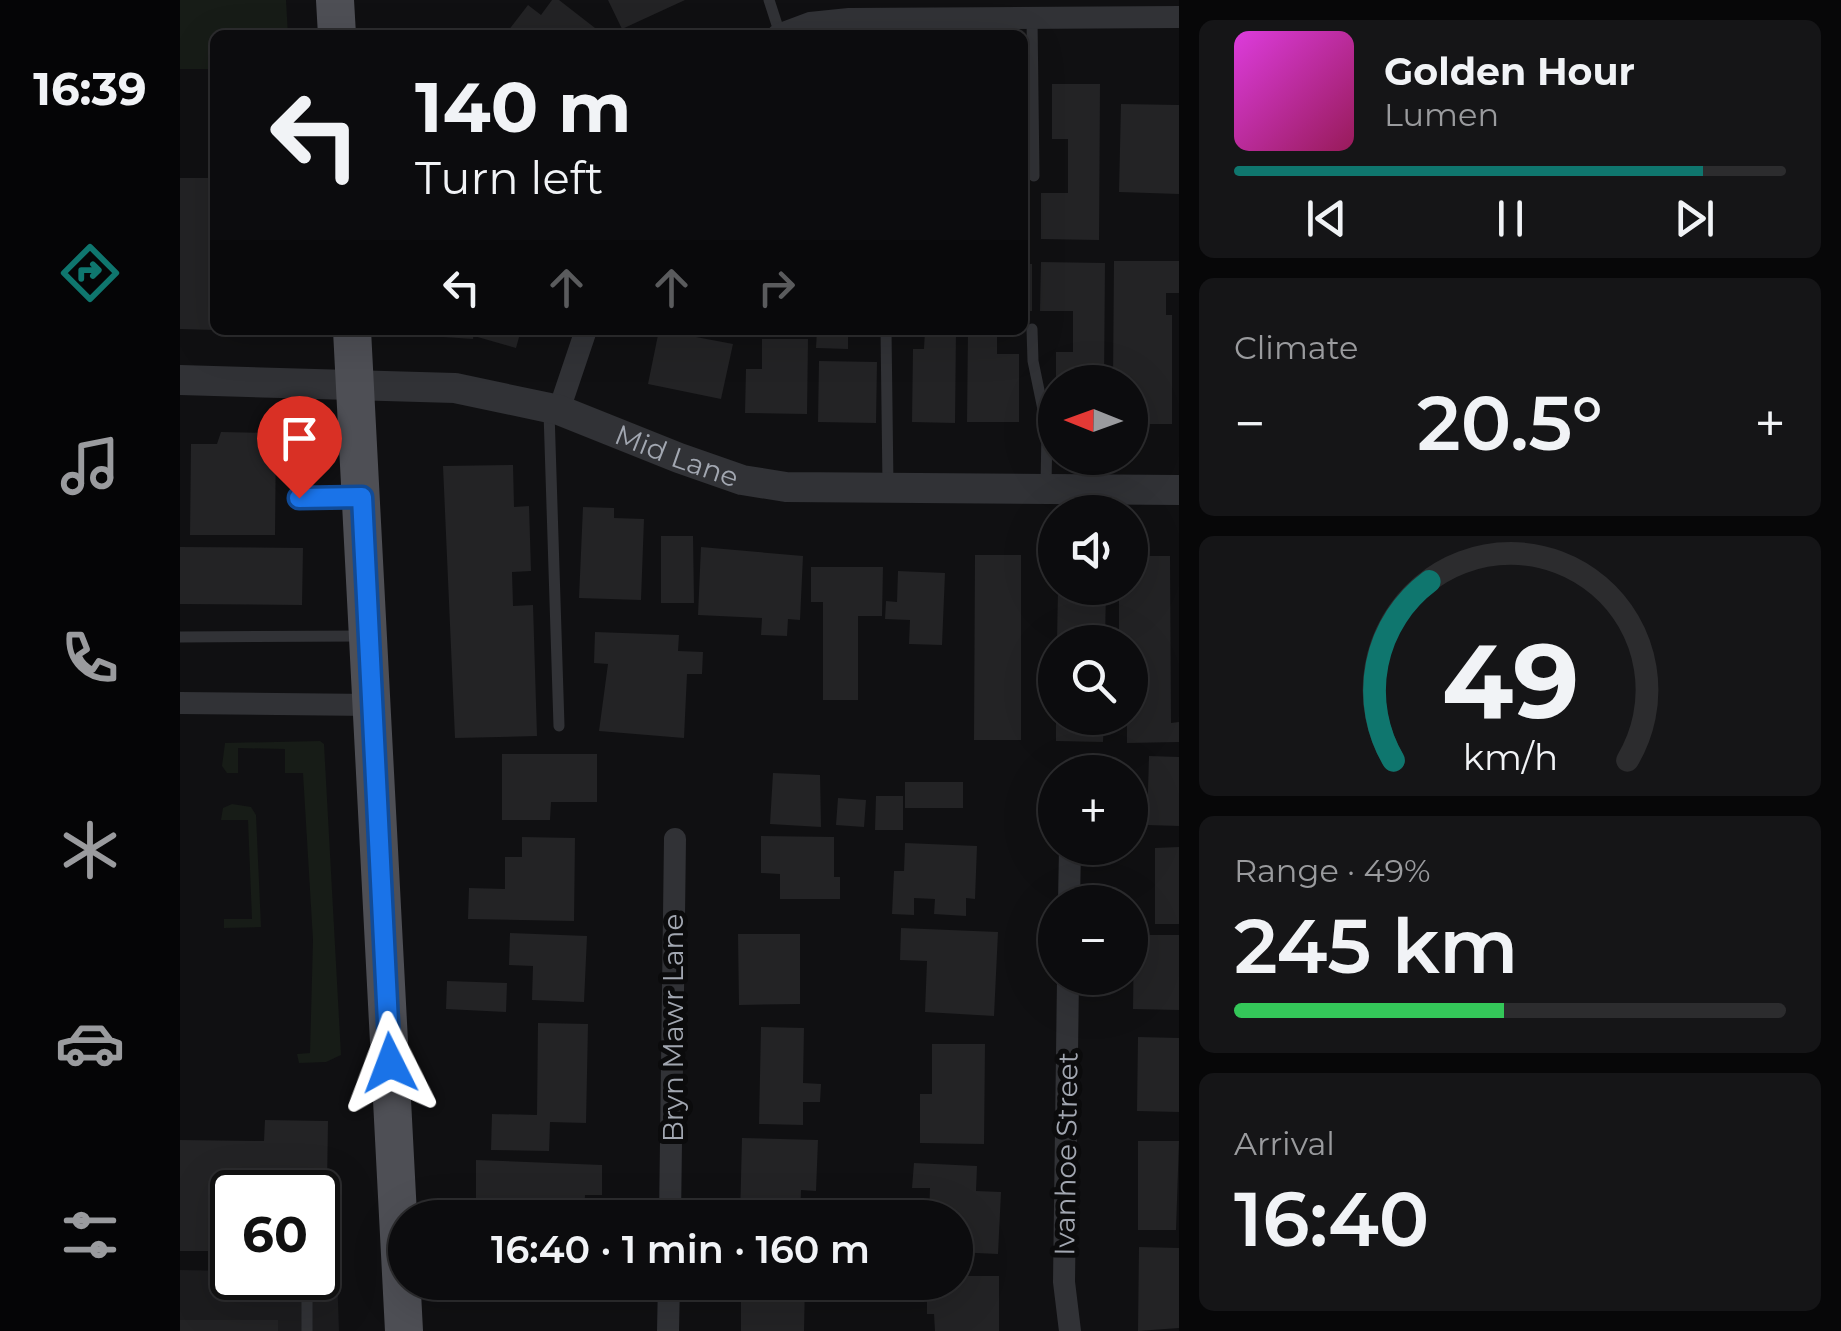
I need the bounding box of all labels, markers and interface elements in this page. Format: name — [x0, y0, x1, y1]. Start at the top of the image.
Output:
text: Golden Hour — [1384, 48, 1635, 95]
text: 16:39 — [33, 61, 147, 116]
text: 140 m — [415, 64, 631, 150]
icon: left — [250, 70, 380, 200]
text: Lumen — [1384, 95, 1499, 134]
text: Turn left — [415, 150, 603, 205]
icon: previous — [1299, 191, 1354, 246]
icon: pause — [1483, 191, 1538, 246]
icon: next — [1667, 191, 1722, 246]
icon: directions — [55, 238, 125, 308]
icon: left — [434, 260, 489, 315]
icon: ahead — [539, 260, 594, 315]
icon: ahead — [644, 260, 699, 315]
icon: right — [749, 260, 804, 315]
text: Climate — [1234, 328, 1358, 367]
north arrow — [1038, 365, 1148, 475]
map controls — [1038, 365, 1148, 995]
text: 20.5° — [1417, 377, 1603, 469]
text: − — [1234, 390, 1266, 457]
text: + — [1754, 390, 1786, 457]
pin — [257, 396, 342, 499]
icon: arrive — [272, 411, 327, 466]
street label: Mid Lane — [610, 417, 743, 495]
icon: music — [55, 431, 125, 501]
button: sound — [1038, 495, 1148, 605]
text: 49 — [1441, 617, 1579, 744]
icon: phone — [55, 623, 125, 693]
button: search — [1038, 625, 1148, 735]
text: km/h — [1462, 735, 1558, 779]
button: + — [1038, 755, 1148, 865]
icon: climate — [55, 815, 125, 885]
text: Range · 49% — [1234, 851, 1431, 890]
button: − — [1038, 885, 1148, 995]
text: 245 km — [1234, 900, 1518, 992]
street label: Bryn Mawr Lane — [656, 914, 690, 1142]
icon: car — [55, 1008, 125, 1078]
position arrow — [338, 1011, 442, 1115]
street label: Ivanhoe Street — [1047, 1052, 1085, 1256]
text: Arrival — [1234, 1124, 1335, 1163]
speed limit sign: 60 — [210, 1170, 340, 1300]
text: 16:40 — [1234, 1173, 1429, 1265]
icon: filters — [55, 1200, 125, 1270]
text: 16:40 · 1 min · 160 m — [491, 1226, 870, 1273]

